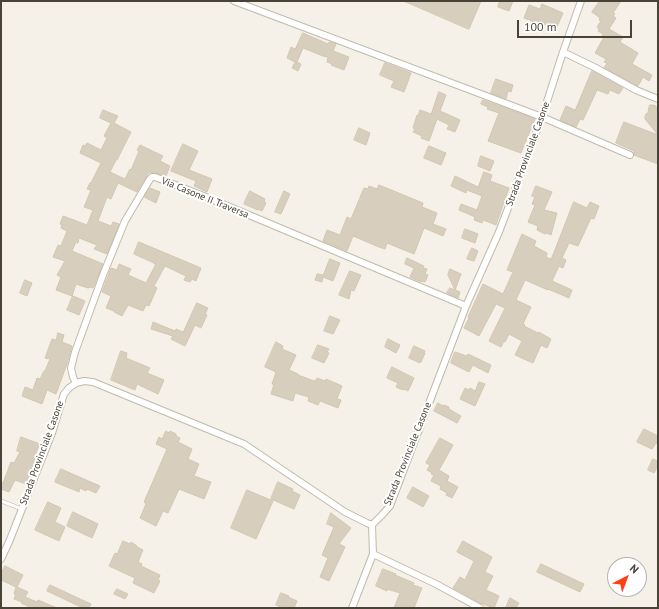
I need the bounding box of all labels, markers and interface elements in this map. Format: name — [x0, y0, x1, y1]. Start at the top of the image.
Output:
scale bar — [519, 12, 634, 38]
text: 100 m — [524, 19, 557, 34]
street label: Strada Provinciale Casone — [503, 100, 553, 208]
street label: Via Casone II Traversa — [160, 175, 250, 221]
street label: Strada Provinciale Casone — [17, 399, 67, 507]
street label: Strada Provinciale Casone — [382, 401, 434, 507]
north arrow — [607, 557, 647, 597]
text: N — [627, 561, 642, 576]

